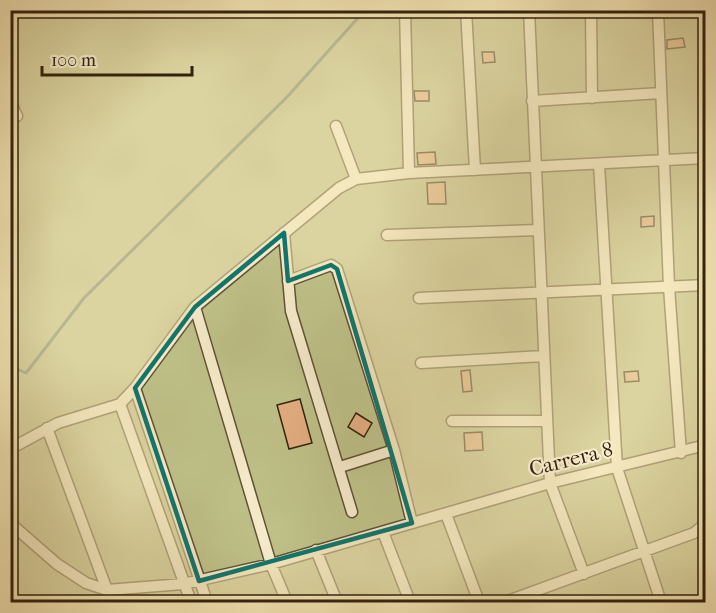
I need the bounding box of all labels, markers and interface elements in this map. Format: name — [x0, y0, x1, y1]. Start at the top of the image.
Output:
scale bar — [42, 39, 192, 77]
text: 100 m — [51, 50, 96, 71]
street label: Carrera 8 — [527, 437, 615, 481]

